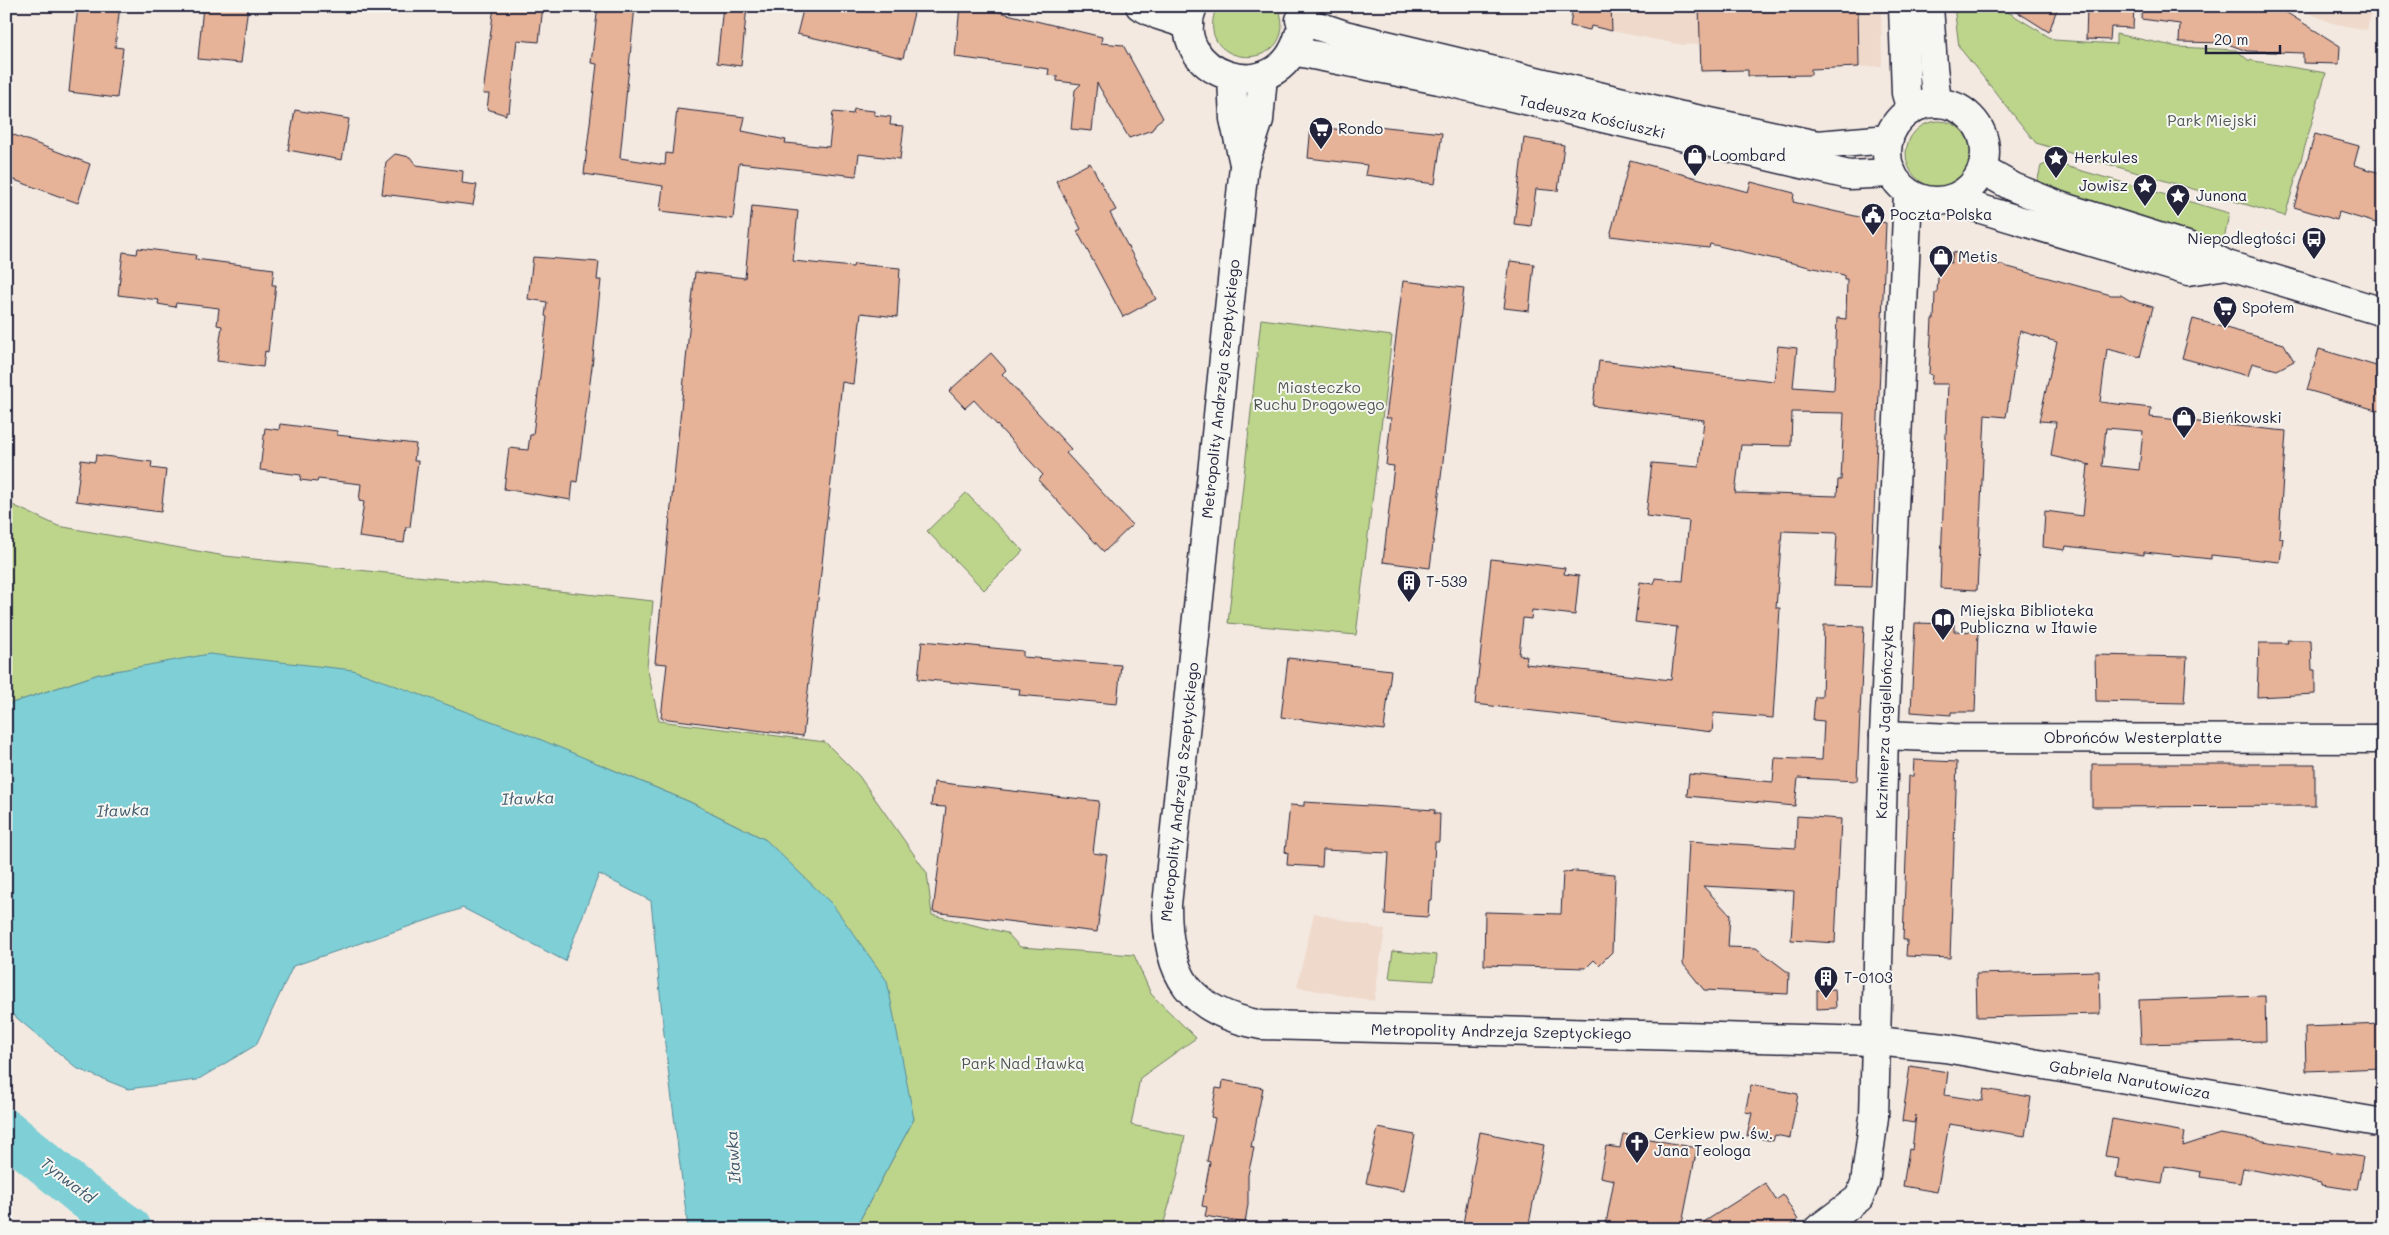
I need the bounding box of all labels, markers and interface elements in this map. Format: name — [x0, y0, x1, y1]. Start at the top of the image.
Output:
scale bar — [2206, 22, 2280, 54]
text: 20 m — [2214, 29, 2248, 49]
street label: Tadeusza Kościuszki — [1517, 89, 1667, 143]
park label: Park Miejski — [2167, 110, 2257, 130]
supermarket icon: Rondo — [1308, 116, 1334, 150]
place label: Rondo — [1338, 118, 1383, 138]
shop icon: Loombard — [1682, 143, 1708, 177]
place label: Loombard — [1712, 145, 1786, 165]
place icon: Herkules — [2043, 145, 2069, 179]
place label: Herkules — [2074, 147, 2138, 167]
place icon: Jowisz — [2132, 173, 2158, 207]
place label: Jowisz — [2079, 175, 2128, 195]
place icon: Junona — [2165, 183, 2191, 217]
place label: Junona — [2196, 185, 2247, 205]
public building icon: Poczta Polska — [1860, 202, 1886, 236]
place label: Poczta Polska — [1890, 204, 1992, 224]
bus stop icon: Niepodległości — [2301, 226, 2327, 260]
place label: Niepodległości — [2187, 228, 2296, 248]
shop icon: Metis — [1928, 244, 1954, 278]
place label: Metis — [1958, 246, 1998, 266]
street label: Metropolity Andrzeja Szeptyckiego — [1196, 258, 1244, 520]
supermarket icon: Społem — [2212, 295, 2238, 329]
place label: Społem — [2242, 297, 2295, 317]
park label: Miasteczko Ruchu Drogowego — [1254, 377, 1385, 414]
shop icon: Bieńkowski — [2171, 405, 2197, 439]
place label: Bieńkowski — [2202, 407, 2282, 427]
building icon: T-539 — [1396, 569, 1422, 603]
place label: T-539 — [1426, 571, 1467, 591]
place label: Miejska Biblioteka Publiczna w Iławie — [1960, 600, 2097, 637]
library icon: Miejska Biblioteka Publiczna w Iławie — [1930, 607, 1956, 641]
street label: Kazimierza Jagiellończyka — [1871, 624, 1897, 819]
street label: Metropolity Andrzeja Szeptyckiego — [1155, 661, 1203, 923]
street label: Obrońców Westerplatte — [2044, 727, 2222, 747]
water label: Iławka — [501, 786, 555, 809]
water label: Iławka — [96, 798, 150, 821]
building icon: T-0103 — [1813, 965, 1839, 999]
place label: T-0103 — [1844, 967, 1893, 987]
street label: Metropolity Andrzeja Szeptyckiego — [1371, 1019, 1632, 1043]
park label: Park Nad Iławką — [961, 1053, 1085, 1073]
street label: Gabriela Narutowicza — [2048, 1055, 2213, 1103]
place label: Cerkiew pw. św. Jana Teologa — [1654, 1123, 1773, 1160]
water label: Iławka — [720, 1130, 745, 1184]
church icon: Cerkiew pw. św. Jana Teologa — [1624, 1130, 1650, 1164]
water label: Tynwałd — [37, 1152, 101, 1208]

